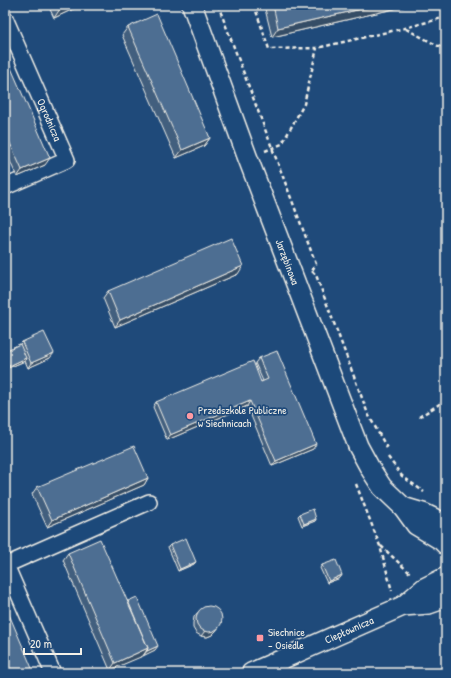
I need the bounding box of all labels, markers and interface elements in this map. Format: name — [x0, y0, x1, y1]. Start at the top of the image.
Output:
street label: Ogrodnicza — [34, 96, 65, 144]
street label: Jarzębinowa — [272, 237, 303, 287]
place label: Przedszkole Publiczne w Siechnicach — [198, 403, 287, 430]
marker: Przedszkole Publiczne w Siechnicach — [185, 411, 195, 421]
street label: Ciepłownicza — [322, 613, 376, 647]
place label: Siechnice – Osiedle — [268, 625, 305, 652]
scale bar — [24, 630, 81, 656]
marker: Siechnice – Osiedle — [255, 633, 265, 643]
text: 20 m — [30, 635, 52, 652]

